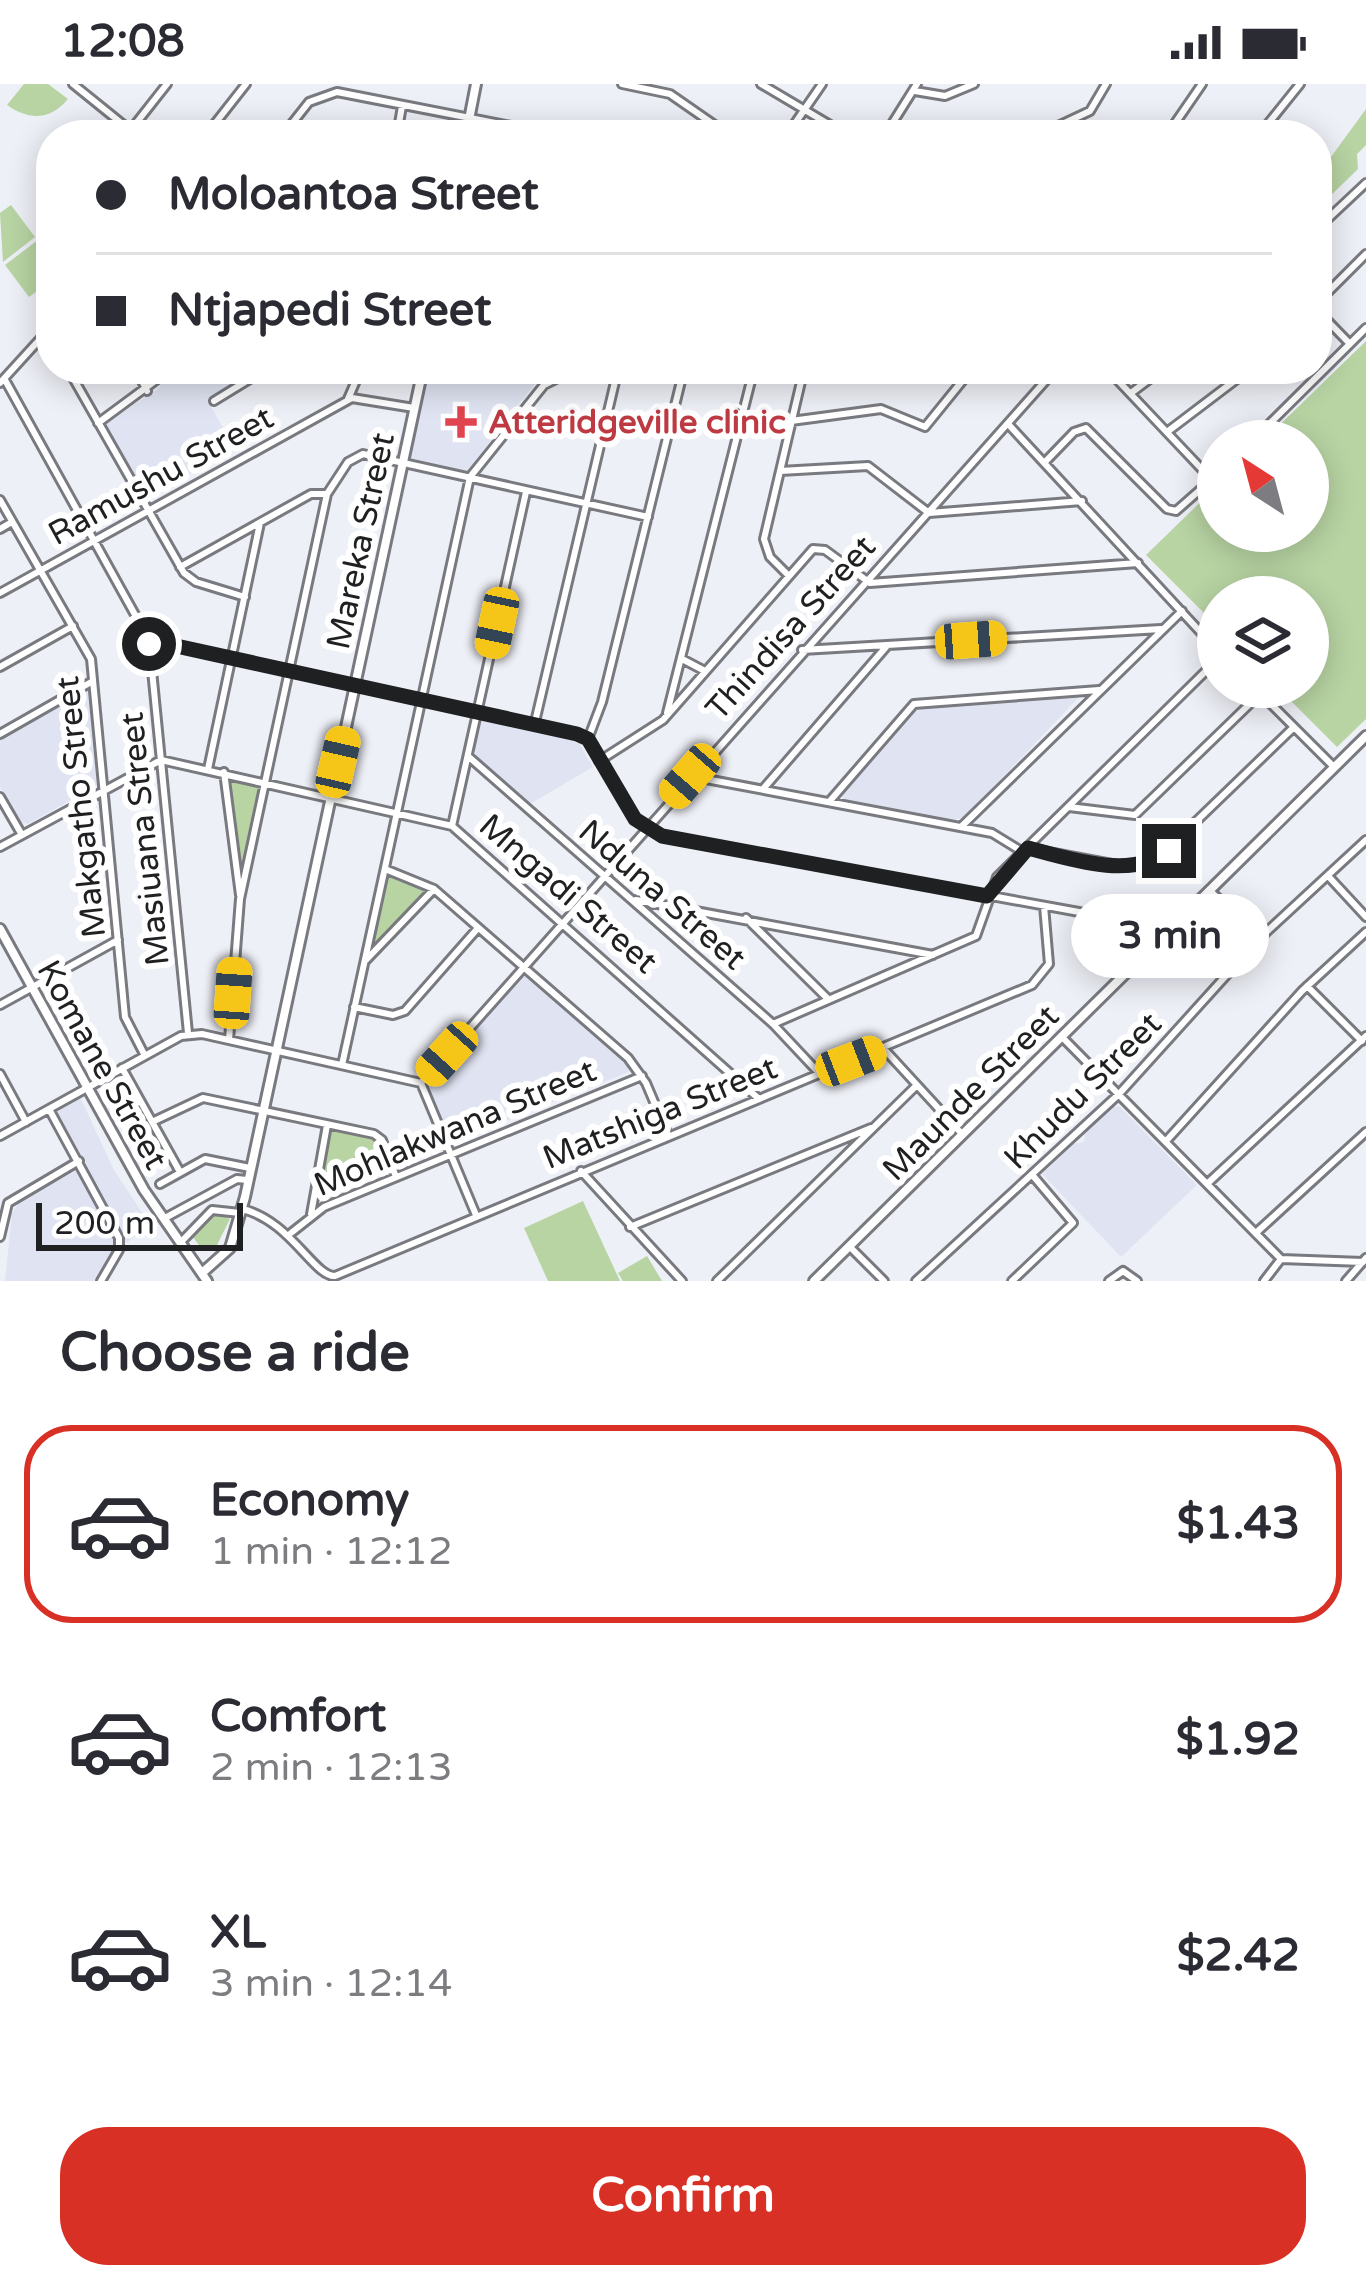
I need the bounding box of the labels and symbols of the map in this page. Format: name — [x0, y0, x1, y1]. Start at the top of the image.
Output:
street label: Ramushu Street — [42, 398, 280, 554]
place label: Atteridgeville clinic — [488, 403, 786, 442]
marker: Atteridgeville clinic — [445, 406, 477, 438]
north arrow — [1197, 420, 1329, 552]
street label: Mareka Street — [319, 429, 403, 653]
street label: Thindisa Street — [698, 528, 884, 728]
car — [472, 584, 522, 662]
route start — [122, 617, 176, 671]
car — [934, 620, 1008, 660]
street label: Makgatho Street — [48, 674, 114, 940]
street label: Masiuana Street — [112, 710, 178, 968]
car — [312, 723, 364, 801]
car — [653, 737, 727, 815]
street label: Mngadi Street — [471, 806, 665, 982]
street label: Nduna Street — [571, 812, 753, 978]
route end — [1142, 824, 1196, 878]
callout: 3 min — [1070, 893, 1268, 977]
street label: Komane Street — [29, 954, 175, 1176]
car — [213, 956, 253, 1030]
street label: Maunde Street — [875, 997, 1067, 1189]
street label: Khudu Street — [996, 1004, 1170, 1178]
car — [410, 1015, 484, 1093]
car — [811, 1031, 891, 1091]
street label: Matshiga Street — [537, 1048, 783, 1178]
street label: Mohlakwana Street — [308, 1051, 602, 1205]
scale bar — [36, 1197, 243, 1250]

